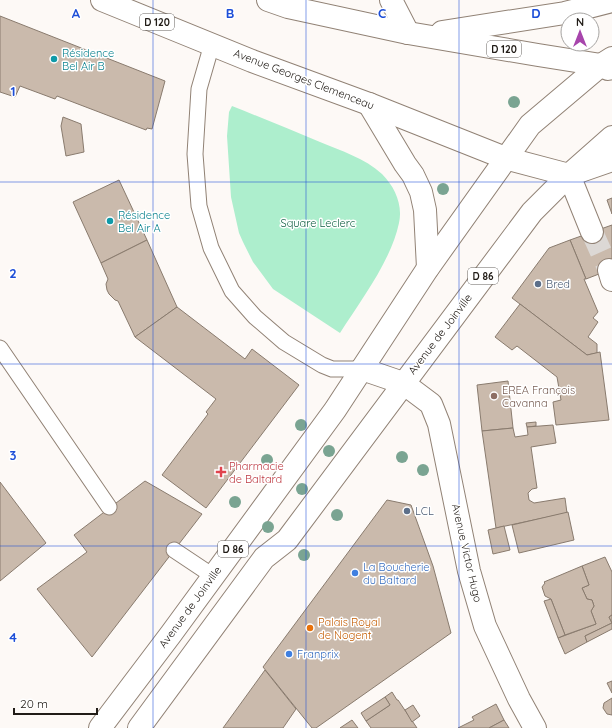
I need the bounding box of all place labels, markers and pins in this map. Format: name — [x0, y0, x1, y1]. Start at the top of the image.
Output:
place label: Résidence Bel Air B — [62, 46, 114, 73]
marker: Résidence Bel Air B — [49, 54, 59, 64]
place label: Résidence Bel Air A — [118, 208, 170, 235]
marker: Résidence Bel Air A — [105, 216, 115, 226]
place label: Bred — [546, 277, 570, 291]
marker: Bred — [533, 279, 543, 289]
place label: EREA François Cavanna — [502, 383, 575, 410]
marker: EREA François Cavanna — [489, 391, 499, 401]
place label: Pharmacie de Baltard — [229, 459, 284, 486]
marker: Pharmacie de Baltard — [216, 467, 226, 477]
place label: LCL — [415, 504, 434, 518]
marker: LCL — [402, 506, 412, 516]
place label: La Boucherie du Baltard — [363, 560, 430, 587]
marker: La Boucherie du Baltard — [350, 568, 360, 578]
place label: Palais Royal de Nogent — [318, 615, 380, 642]
marker: Palais Royal de Nogent — [305, 623, 315, 633]
place label: Franprix — [297, 647, 339, 661]
marker: Franprix — [284, 649, 294, 659]

